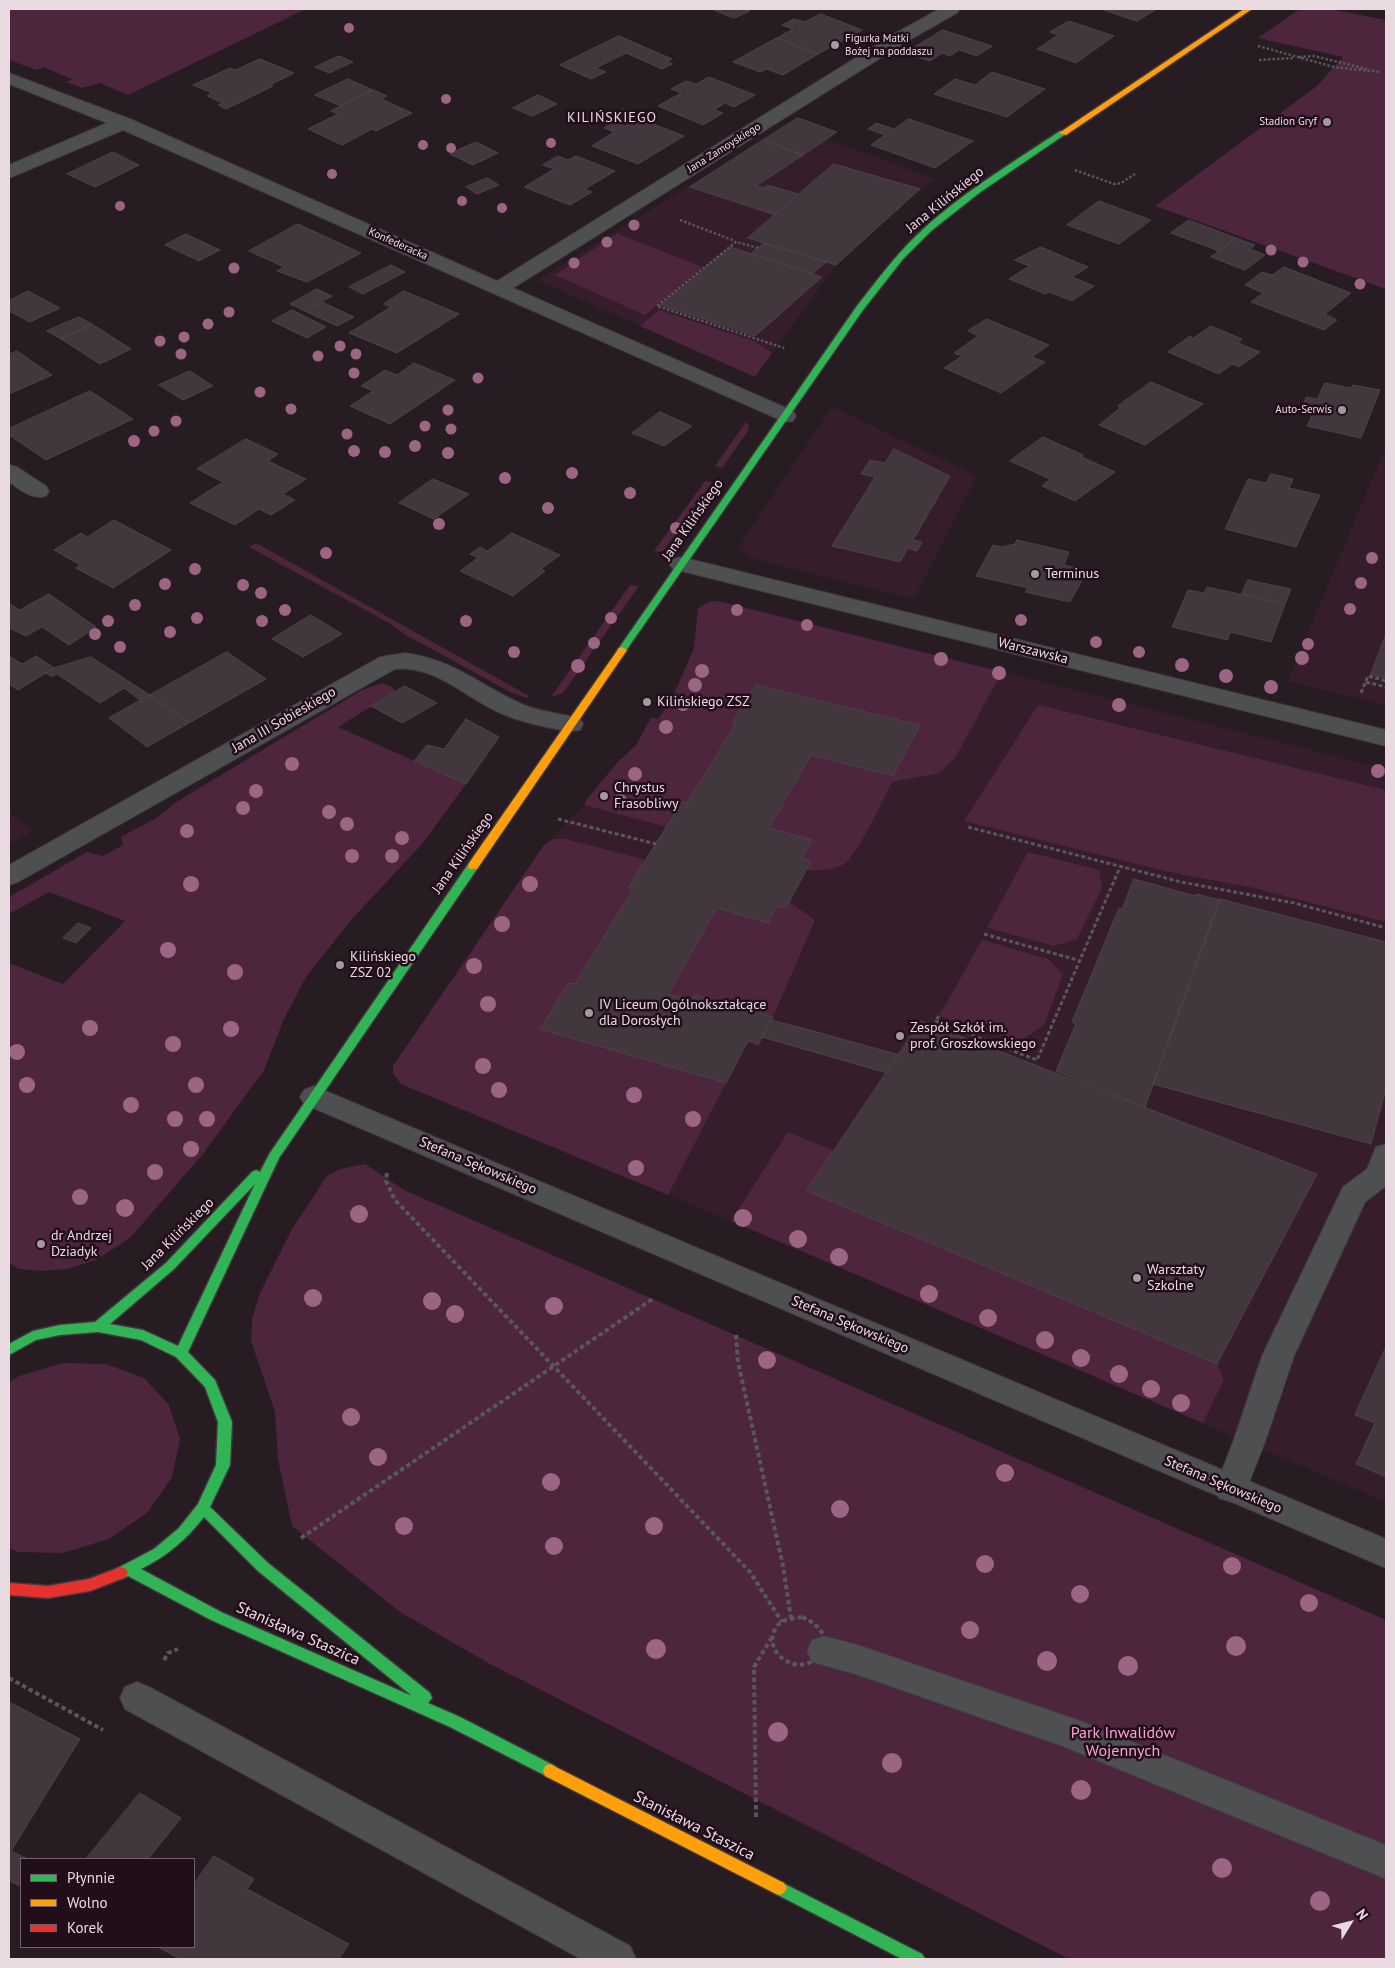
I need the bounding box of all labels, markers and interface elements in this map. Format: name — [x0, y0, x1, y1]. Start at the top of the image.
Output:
place label: Figurka Matki Bożej na poddaszu — [845, 32, 932, 58]
marker: Figurka Matki Bożej na poddaszu — [829, 39, 841, 51]
district label: KILIŃSKIEGO — [566, 110, 658, 126]
place label: Stadion Gryf — [1259, 115, 1317, 129]
marker: Stadion Gryf — [1321, 116, 1333, 128]
street label: Jana Zamoyskiego — [685, 120, 763, 176]
street label: Jana Kilińskiego — [903, 163, 987, 237]
street label: Konfederacka — [366, 225, 430, 263]
place label: Auto-Serwis — [1275, 403, 1332, 417]
marker: Auto-Serwis — [1336, 404, 1348, 416]
street label: Jana Kilińskiego — [659, 476, 727, 564]
place label: Terminus — [1045, 566, 1099, 582]
marker: Terminus — [1029, 568, 1041, 580]
street label: Warszawska — [996, 634, 1070, 668]
street label: Jana III Sobieskiego — [229, 683, 339, 757]
place label: Kilińskiego ZSZ — [657, 694, 750, 710]
marker: Kilińskiego ZSZ — [641, 696, 653, 708]
place label: Chrystus Frasobliwy — [614, 780, 679, 812]
marker: Chrystus Frasobliwy — [598, 790, 610, 802]
street label: Jana Kilińskiego — [429, 809, 497, 897]
place label: Kilińskiego ZSZ 02 — [350, 949, 416, 982]
marker: Kilińskiego ZSZ 02 — [334, 959, 346, 971]
place label: IV Liceum Ogólnokształcące dla Dorosłych — [599, 997, 766, 1030]
marker: IV Liceum Ogólnokształcące dla Dorosłych — [583, 1007, 595, 1019]
place label: Zespół Szkół im. prof. Groszkowskiego — [910, 1020, 1036, 1052]
marker: Zespół Szkół im. prof. Groszkowskiego — [894, 1030, 906, 1042]
street label: Stefana Sękowskiego — [417, 1134, 539, 1198]
street label: Jana Kilińskiego — [138, 1194, 218, 1274]
place label: dr Andrzej Dziadyk — [51, 1228, 112, 1260]
marker: dr Andrzej Dziadyk — [35, 1238, 47, 1250]
place label: Warsztaty Szkolne — [1147, 1262, 1205, 1294]
marker: Warsztaty Szkolne — [1131, 1272, 1143, 1284]
street label: Stefana Sękowskiego — [789, 1293, 911, 1357]
street label: Stefana Sękowskiego — [1162, 1453, 1284, 1517]
street label: Stanisława Staszica — [233, 1598, 363, 1670]
park label: Park Inwalidów Wojennych — [1071, 1723, 1175, 1761]
street label: Stanisława Staszica — [630, 1787, 758, 1865]
legend — [20, 1858, 195, 1948]
text: Płynnie — [67, 1868, 115, 1887]
text: Wolno — [67, 1893, 107, 1912]
north arrow — [1325, 1898, 1375, 1948]
text: N — [1352, 1905, 1372, 1923]
text: Korek — [67, 1918, 103, 1937]

